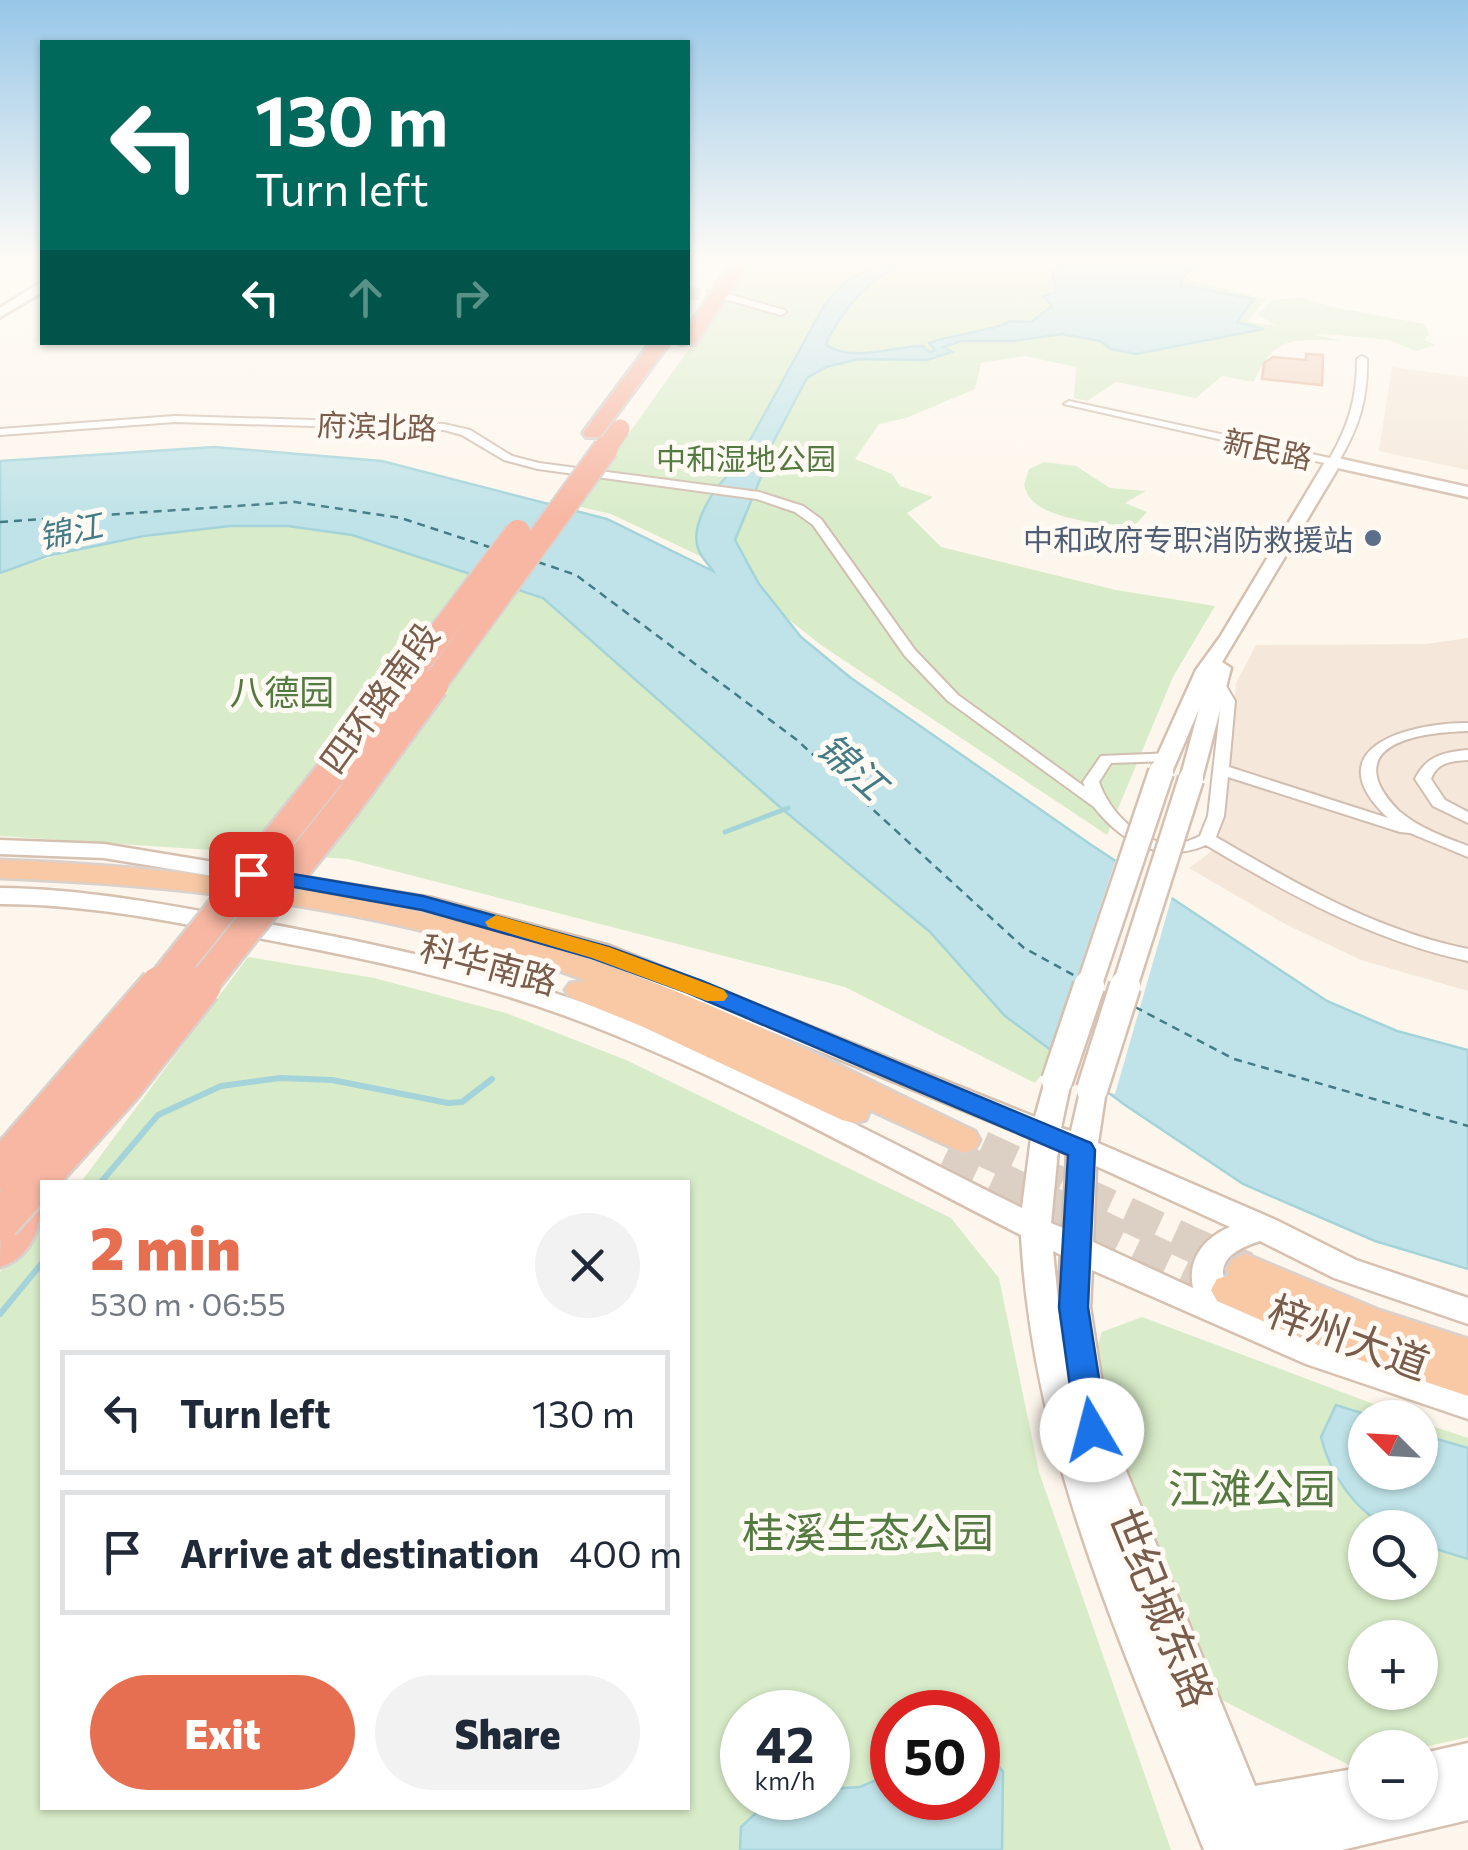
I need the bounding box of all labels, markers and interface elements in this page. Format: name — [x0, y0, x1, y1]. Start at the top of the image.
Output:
text: 130 m — [255, 75, 448, 160]
icon: left — [90, 80, 220, 210]
text: Turn left — [255, 160, 429, 215]
icon: left — [233, 270, 288, 325]
icon: ahead — [338, 270, 393, 325]
icon: right — [443, 270, 498, 325]
street label: 府滨北路 — [316, 404, 438, 446]
street label: 新民路 — [1220, 421, 1316, 475]
park label: 中和湿地公园 — [656, 439, 836, 476]
water label: 锦江 — [35, 503, 108, 556]
place label: 中和政府专职消防救援站 — [1023, 520, 1353, 557]
marker: 中和政府专职消防救援站 — [1362, 527, 1384, 549]
street label: 四环路南段 — [309, 614, 447, 780]
park label: 八德园 — [229, 669, 335, 712]
water label: 锦江 — [809, 722, 900, 811]
pin — [209, 832, 294, 917]
icon: arrive — [224, 847, 279, 902]
street label: 科华南路 — [416, 924, 562, 1002]
text: 2 min — [90, 1209, 241, 1282]
button: close — [535, 1213, 640, 1318]
text: 530 m · 06:55 — [90, 1283, 286, 1323]
street label: 梓州大道 — [1261, 1283, 1437, 1389]
position arrow — [1040, 1378, 1144, 1482]
icon: left — [95, 1385, 150, 1440]
text: Turn left — [180, 1389, 331, 1436]
text: 130 m — [532, 1389, 635, 1436]
north arrow — [1348, 1400, 1438, 1490]
map controls — [1348, 1400, 1438, 1820]
park label: 江滩公园 — [1168, 1461, 1336, 1513]
street label: 世纪城东路 — [1100, 1500, 1226, 1714]
park label: 桂溪生态公园 — [742, 1505, 994, 1557]
button: search — [1348, 1510, 1438, 1600]
icon: arrive — [95, 1525, 150, 1580]
text: Arrive at destination — [180, 1529, 539, 1576]
text: 400 m — [569, 1529, 682, 1576]
button: + — [1348, 1620, 1438, 1710]
button: Exit — [90, 1675, 355, 1790]
button: Share — [375, 1675, 640, 1790]
speed limit sign: 50 — [870, 1690, 1000, 1820]
text: 42 — [756, 1712, 814, 1773]
button: − — [1348, 1730, 1438, 1820]
text: km/h — [755, 1765, 815, 1795]

